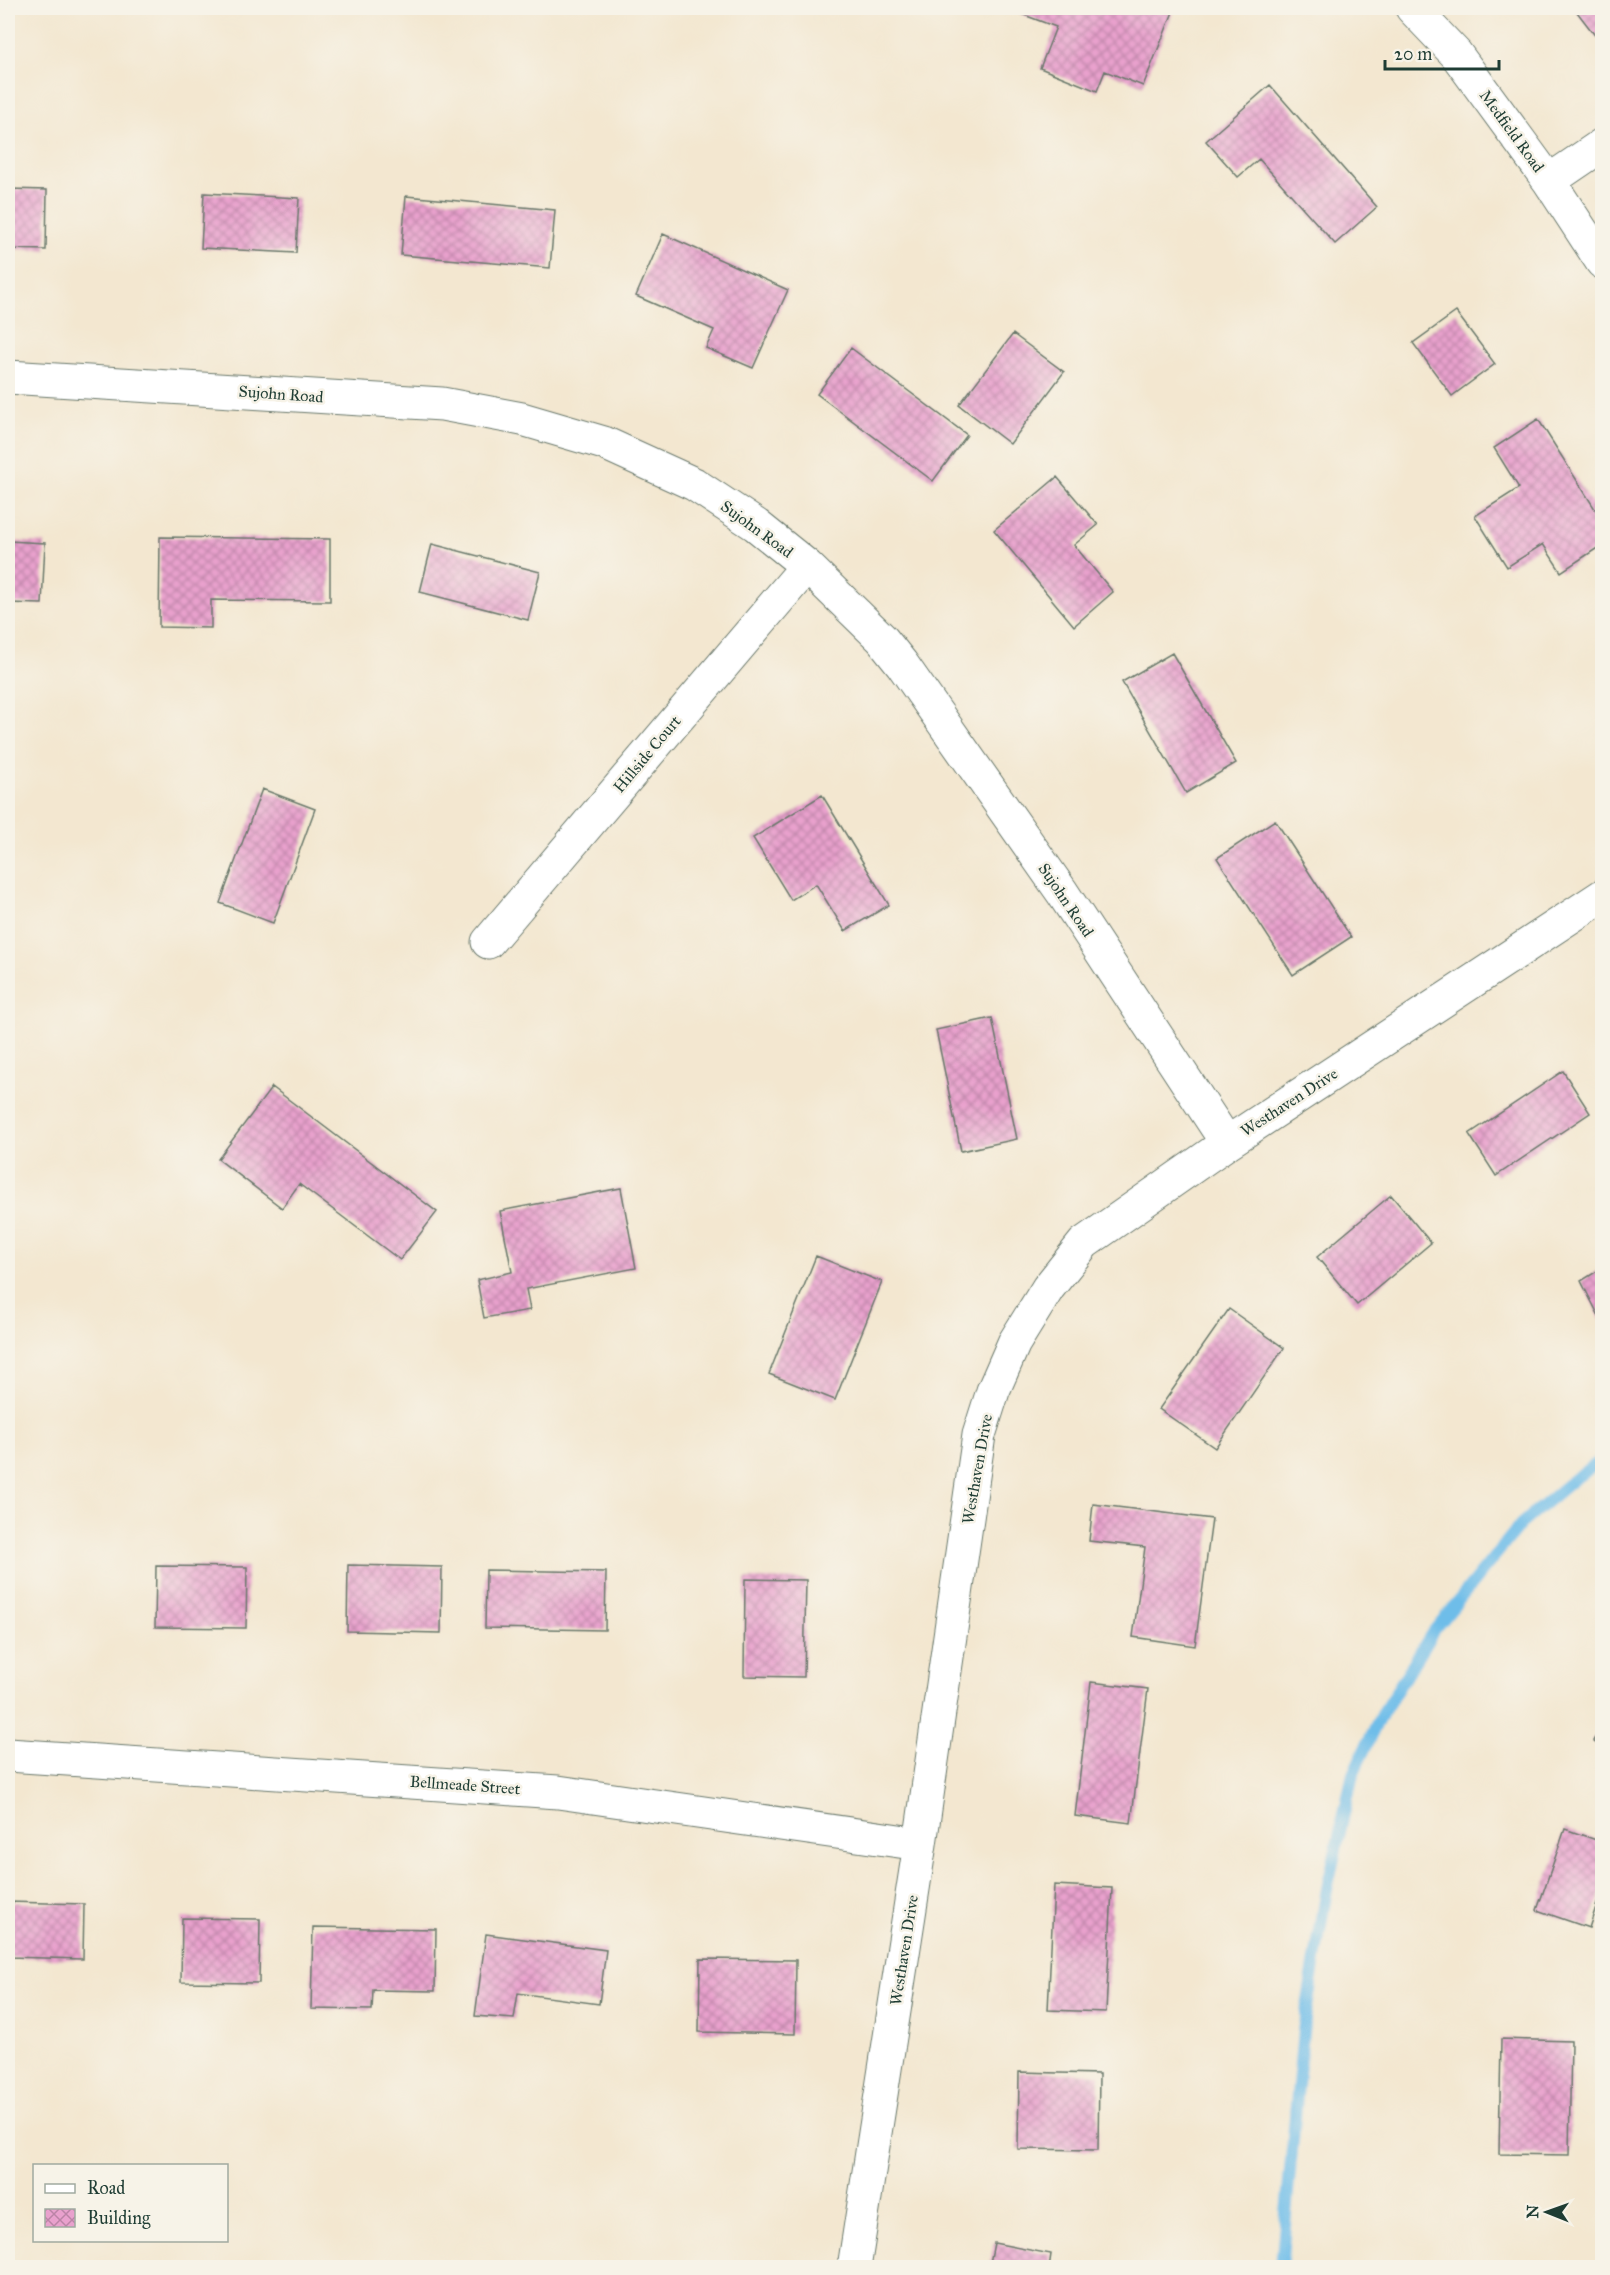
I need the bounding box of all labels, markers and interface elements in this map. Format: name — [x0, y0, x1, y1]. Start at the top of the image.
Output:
scale bar — [1385, 33, 1499, 71]
text: 20 m — [1394, 43, 1432, 65]
street label: Medfield Road — [1476, 86, 1548, 176]
street label: Sujohn Road — [238, 382, 324, 406]
street label: Sujohn Road — [717, 496, 797, 562]
street label: Hillside Court — [609, 711, 685, 796]
street label: Sujohn Road — [1034, 860, 1098, 940]
street label: Westhaven Drive — [1237, 1064, 1341, 1140]
street label: Westhaven Drive — [958, 1412, 996, 1526]
street label: Bellmeade Street — [409, 1772, 521, 1798]
street label: Westhaven Drive — [886, 1893, 922, 2007]
legend — [33, 2164, 228, 2242]
text: Road — [87, 2177, 125, 2199]
north arrow — [1517, 2182, 1577, 2242]
text: N — [1523, 2204, 1542, 2219]
text: Building — [87, 2207, 151, 2230]

